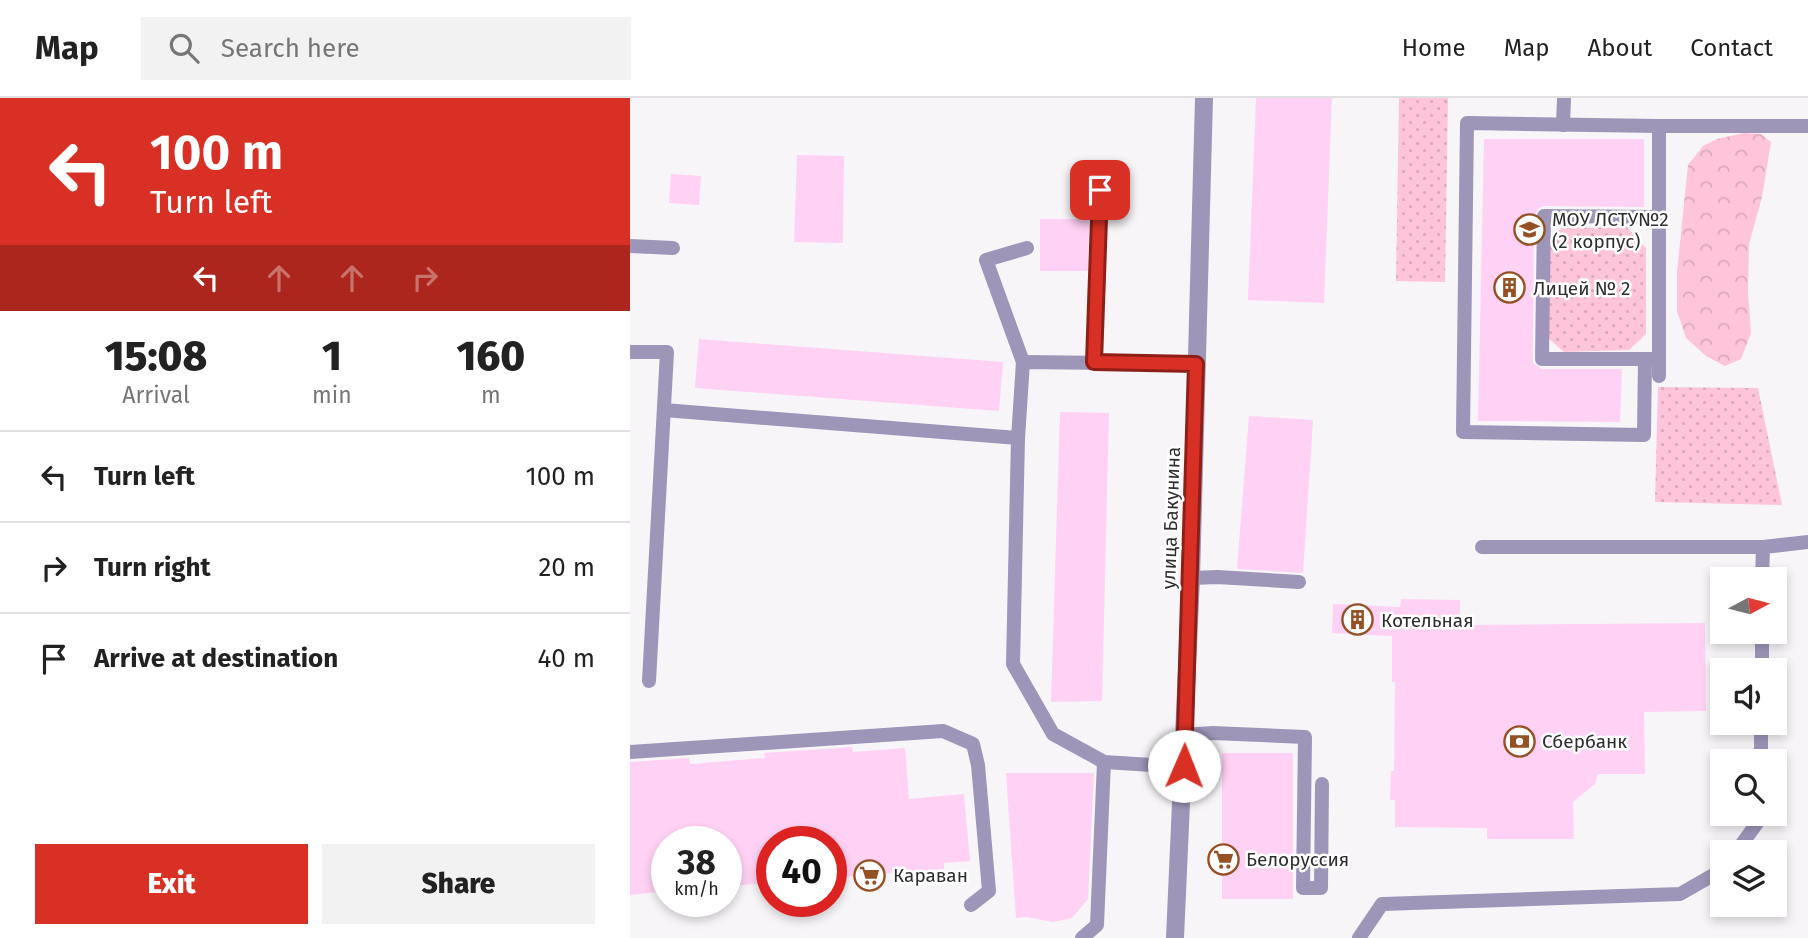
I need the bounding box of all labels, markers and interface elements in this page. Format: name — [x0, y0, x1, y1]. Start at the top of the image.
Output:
search box — [141, 17, 631, 80]
text: Map — [35, 28, 99, 68]
icon: search — [165, 29, 203, 67]
text: Search here — [221, 33, 360, 64]
text: Home — [1402, 34, 1466, 62]
text: Map — [1504, 34, 1550, 62]
text: About — [1588, 34, 1652, 62]
text: Contact — [1690, 34, 1773, 62]
text: 100 m — [150, 123, 283, 182]
icon: left — [35, 126, 126, 217]
pin — [1070, 160, 1130, 220]
icon: arrive — [1081, 171, 1119, 209]
text: Turn left — [150, 183, 272, 221]
place label: МОУ ЛСТУ№2 (2 корпус) — [1552, 208, 1669, 253]
school or university icon: МОУ ЛСТУ№2 (2 корпус) — [1512, 213, 1546, 247]
icon: left — [187, 259, 225, 297]
icon: ahead — [260, 259, 298, 297]
icon: ahead — [333, 259, 371, 297]
icon: right — [406, 259, 444, 297]
building icon: Лицей № 2 — [1493, 271, 1527, 305]
place label: Лицей № 2 — [1533, 277, 1630, 300]
text: 15:08 — [105, 331, 207, 381]
text: 1 — [322, 331, 342, 381]
text: 160 — [456, 331, 525, 381]
text: Arrival — [122, 381, 190, 409]
text: min — [312, 381, 352, 409]
text: m — [481, 381, 501, 409]
street label: улица Бакунина — [1157, 446, 1185, 590]
icon: left — [35, 458, 73, 496]
text: Turn left — [94, 461, 195, 492]
text: 100 m — [526, 461, 595, 492]
icon: right — [35, 549, 73, 587]
text: Turn right — [94, 552, 211, 583]
text: 20 m — [538, 552, 595, 583]
north arrow — [1710, 567, 1787, 644]
map controls — [1710, 567, 1787, 917]
building icon: Котельная — [1341, 603, 1375, 637]
place label: Котельная — [1381, 609, 1474, 632]
icon: arrive — [35, 640, 73, 678]
text: Arrive at destination — [94, 643, 338, 674]
text: 40 m — [537, 643, 595, 674]
button: sound — [1710, 658, 1787, 735]
bank icon: Сбербанк — [1502, 724, 1536, 758]
position arrow — [1147, 729, 1221, 803]
place label: Сбербанк — [1542, 730, 1627, 753]
button: search — [1710, 749, 1787, 826]
speed limit sign: 40 — [756, 826, 847, 917]
button: layers — [1710, 840, 1787, 917]
text: 38 — [677, 841, 716, 883]
supermarket icon: Белоруссия — [1206, 842, 1240, 876]
button: Exit — [35, 844, 308, 924]
button: Share — [322, 844, 595, 924]
place label: Белоруссия — [1246, 848, 1349, 871]
supermarket icon: Караван — [853, 858, 887, 892]
place label: Караван — [893, 864, 968, 887]
text: km/h — [674, 878, 719, 900]

